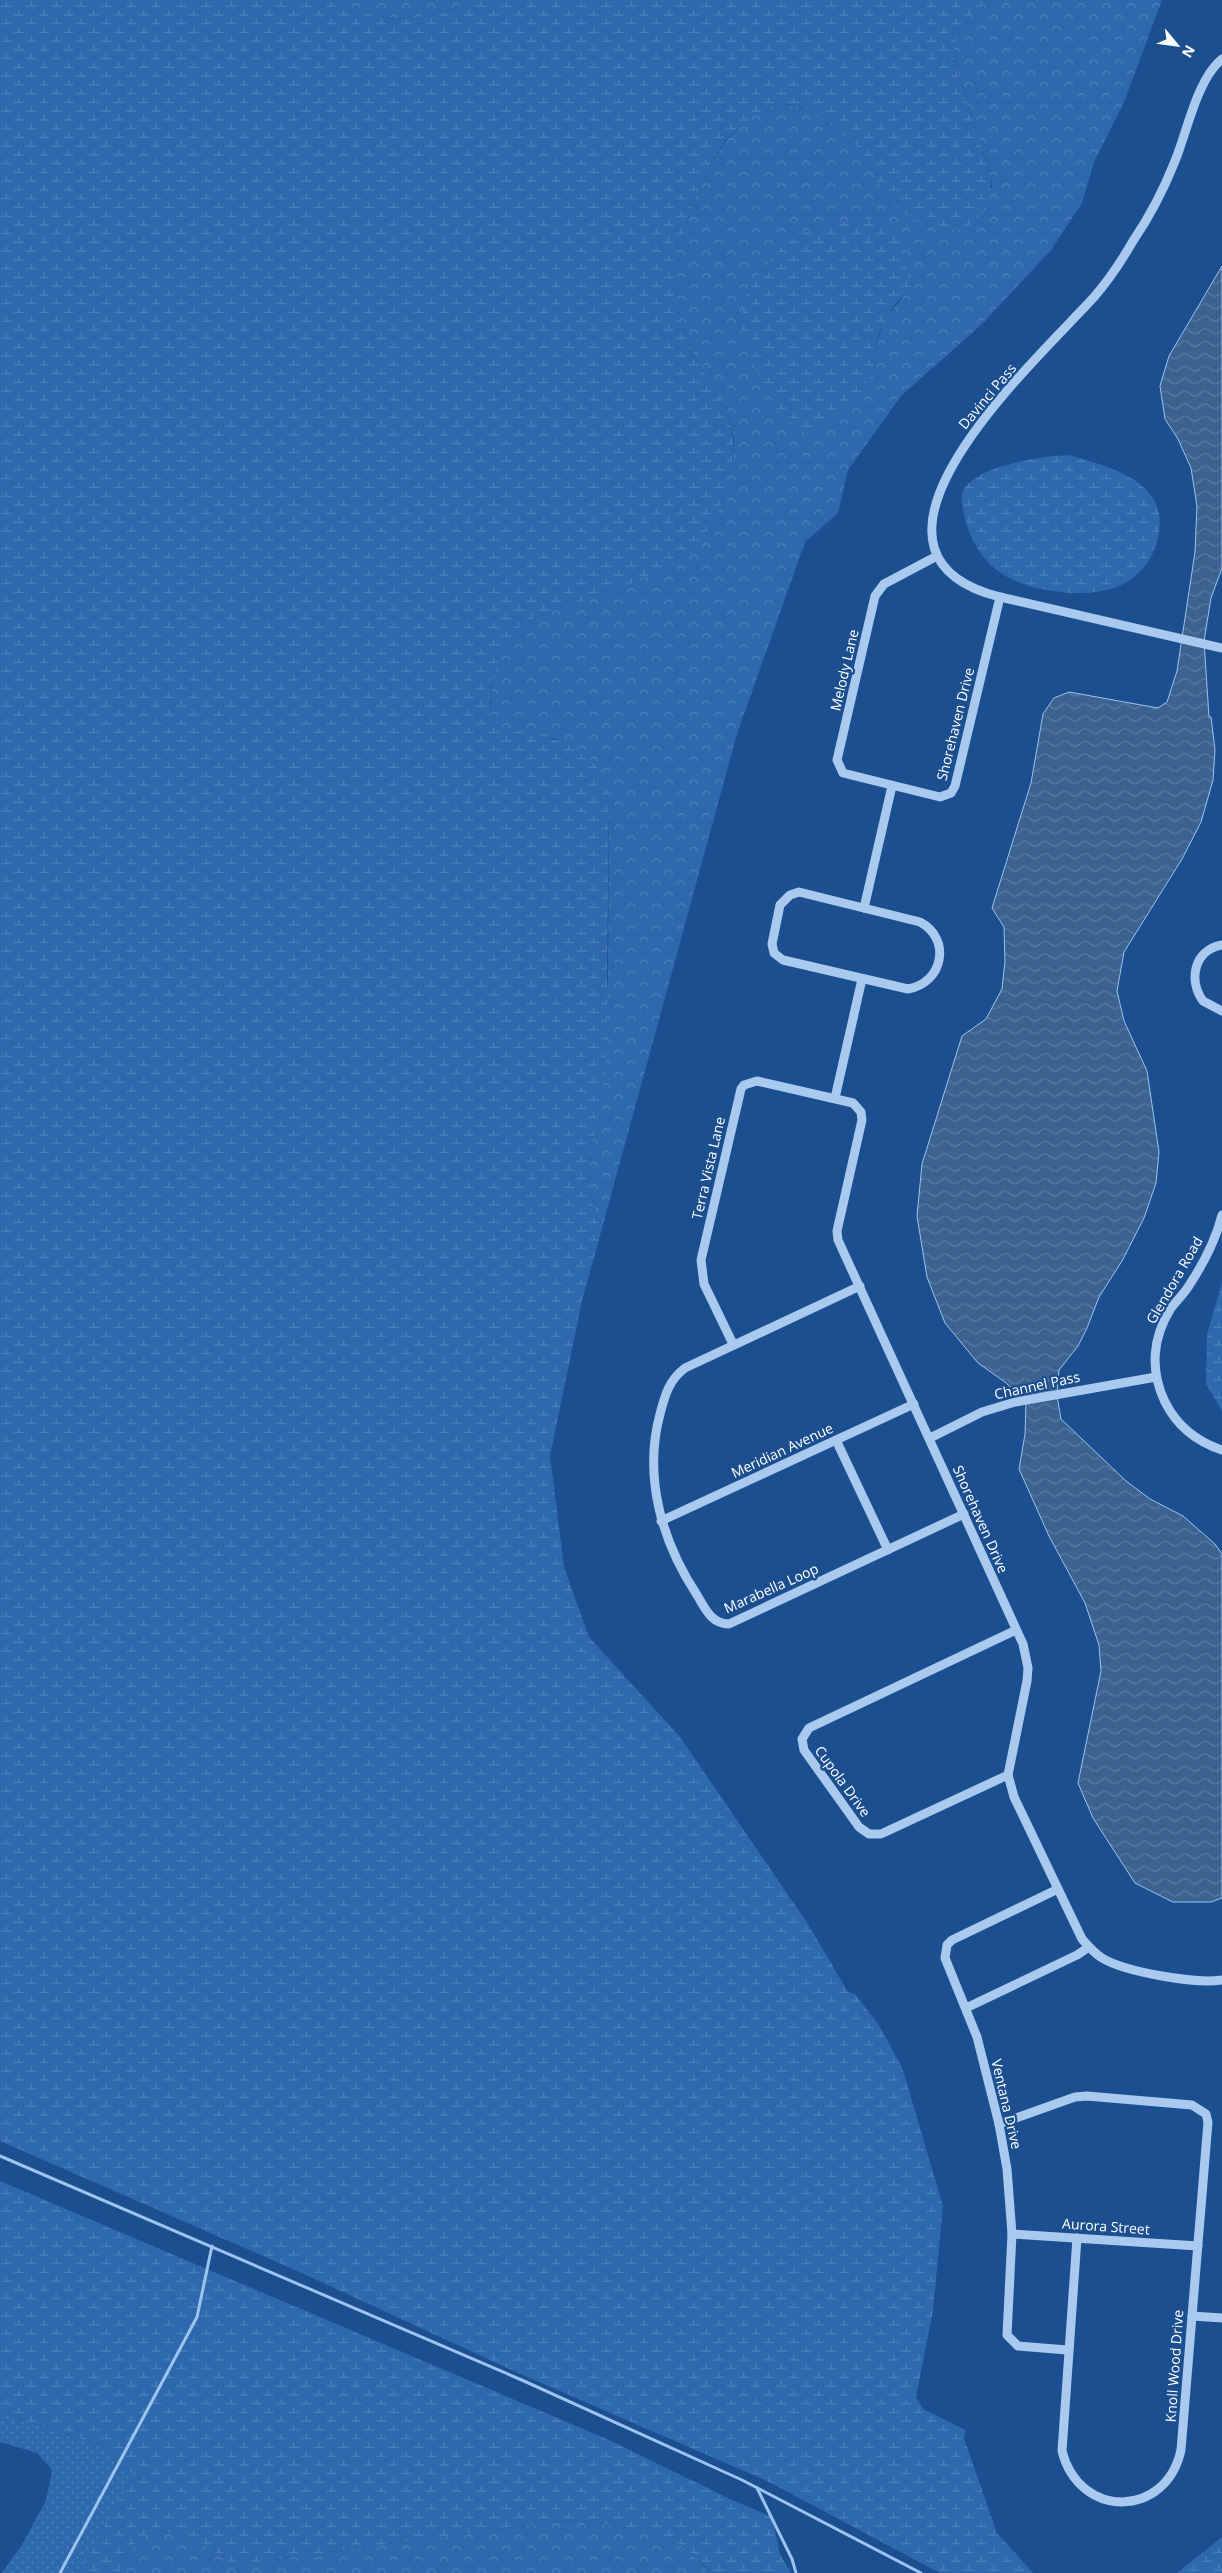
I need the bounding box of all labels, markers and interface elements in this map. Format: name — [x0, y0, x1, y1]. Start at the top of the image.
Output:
north arrow — [1152, 20, 1202, 70]
text: N — [1178, 42, 1200, 61]
street label: Davinci Pass — [954, 359, 1020, 433]
street label: Melody Lane — [825, 627, 863, 713]
street label: Shorehaven Drive — [932, 665, 978, 783]
street label: Terra Vista Lane — [687, 1115, 729, 1221]
street label: Glendora Road — [1141, 1233, 1207, 1327]
street label: Channel Pass — [993, 1367, 1082, 1403]
street label: Meridian Avenue — [728, 1418, 836, 1482]
street label: Shorehaven Drive — [949, 1462, 1013, 1576]
street label: Marabella Loop — [721, 1559, 821, 1617]
street label: Cupola Drive — [811, 1742, 875, 1821]
street label: Ventana Drive — [987, 2057, 1027, 2151]
street label: Aurora Street — [1062, 2213, 1150, 2239]
street label: Knoll Wood Drive — [1161, 2309, 1187, 2423]

